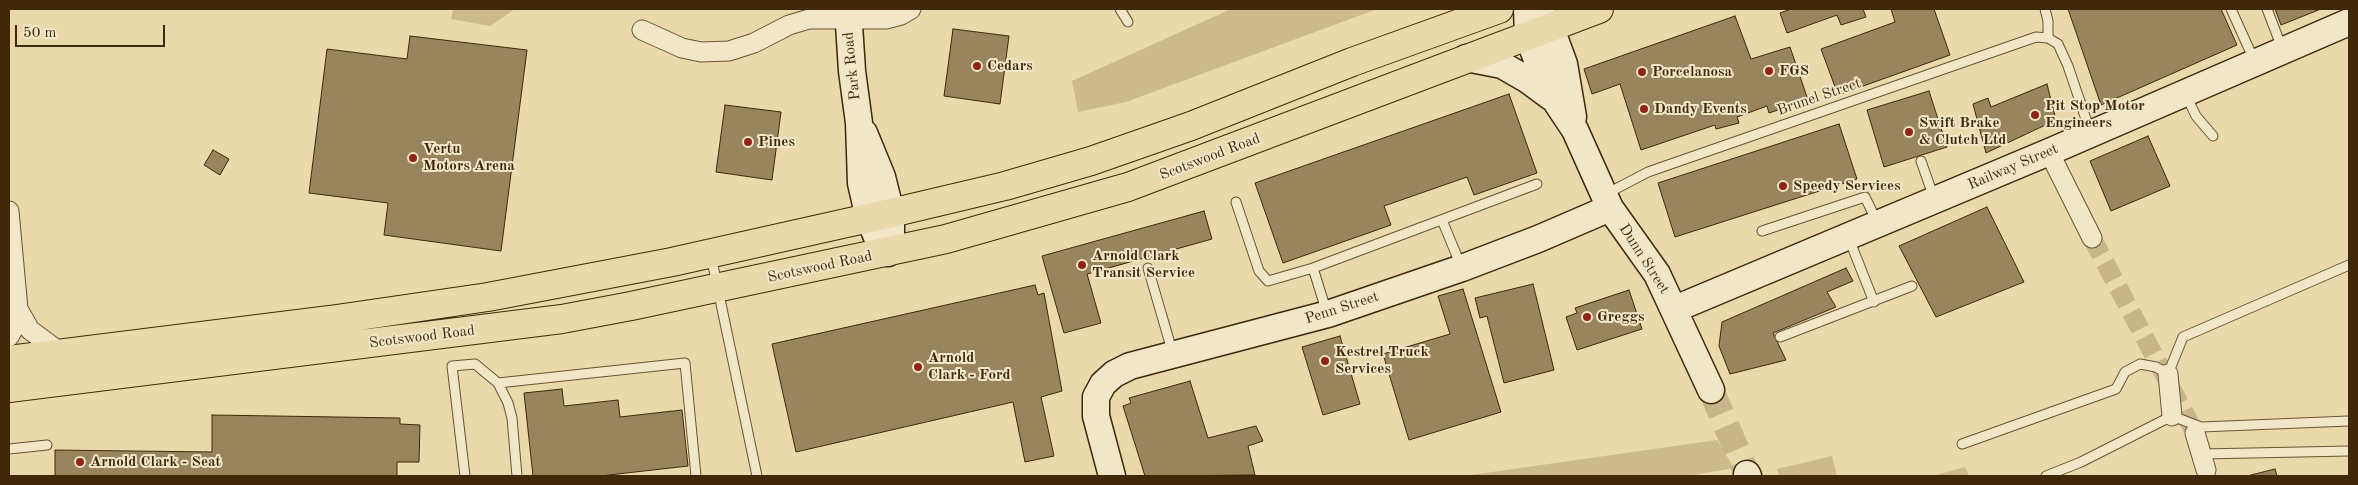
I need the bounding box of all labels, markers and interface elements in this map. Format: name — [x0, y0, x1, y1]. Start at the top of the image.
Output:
scale bar — [18, 15, 168, 47]
text: 50 m — [23, 26, 57, 41]
street label: Park Road — [839, 31, 865, 101]
place label: Cedars — [987, 57, 1033, 75]
marker: Cedars — [971, 60, 983, 72]
place label: FGS — [1779, 62, 1809, 80]
place label: Porcelanosa — [1652, 63, 1732, 81]
marker: FGS — [1763, 65, 1775, 77]
marker: Porcelanosa — [1636, 66, 1648, 78]
street label: Brunel Street — [1775, 74, 1863, 120]
place label: Pit Stop Motor Engineers — [2045, 97, 2145, 132]
place label: Dandy Events — [1654, 100, 1747, 118]
marker: Dandy Events — [1638, 103, 1650, 115]
marker: Pit Stop Motor Engineers — [2029, 109, 2041, 121]
place label: Swift Brake & Clutch Ltd — [1919, 114, 2006, 149]
marker: Swift Brake & Clutch Ltd — [1903, 126, 1915, 138]
street label: Scotswood Road — [1157, 130, 1263, 184]
place label: Pines — [758, 133, 795, 151]
marker: Pines — [742, 136, 754, 148]
place label: Vertu Motors Arena — [423, 140, 515, 175]
street label: Railway Street — [1965, 140, 2061, 194]
marker: Vertu Motors Arena — [407, 152, 419, 164]
place label: Speedy Services — [1793, 177, 1901, 195]
marker: Speedy Services — [1777, 180, 1789, 192]
street label: Dunn Street — [1615, 221, 1673, 297]
street label: Scotswood Road — [766, 247, 874, 287]
place label: Arnold Clark Transit Service — [1092, 247, 1195, 282]
marker: Arnold Clark Transit Service — [1076, 259, 1088, 271]
street label: Penn Street — [1303, 288, 1381, 328]
place label: Greggs — [1597, 308, 1644, 326]
marker: Greggs — [1581, 311, 1593, 323]
street label: Scotswood Road — [368, 322, 476, 352]
place label: Kestrel Truck Services — [1335, 343, 1429, 378]
place label: Arnold Clark - Ford — [928, 349, 1011, 384]
marker: Kestrel Truck Services — [1319, 355, 1331, 367]
marker: Arnold Clark - Ford — [912, 361, 924, 373]
place label: Arnold Clark - Seat — [90, 453, 221, 471]
marker: Arnold Clark - Seat — [74, 456, 86, 468]

